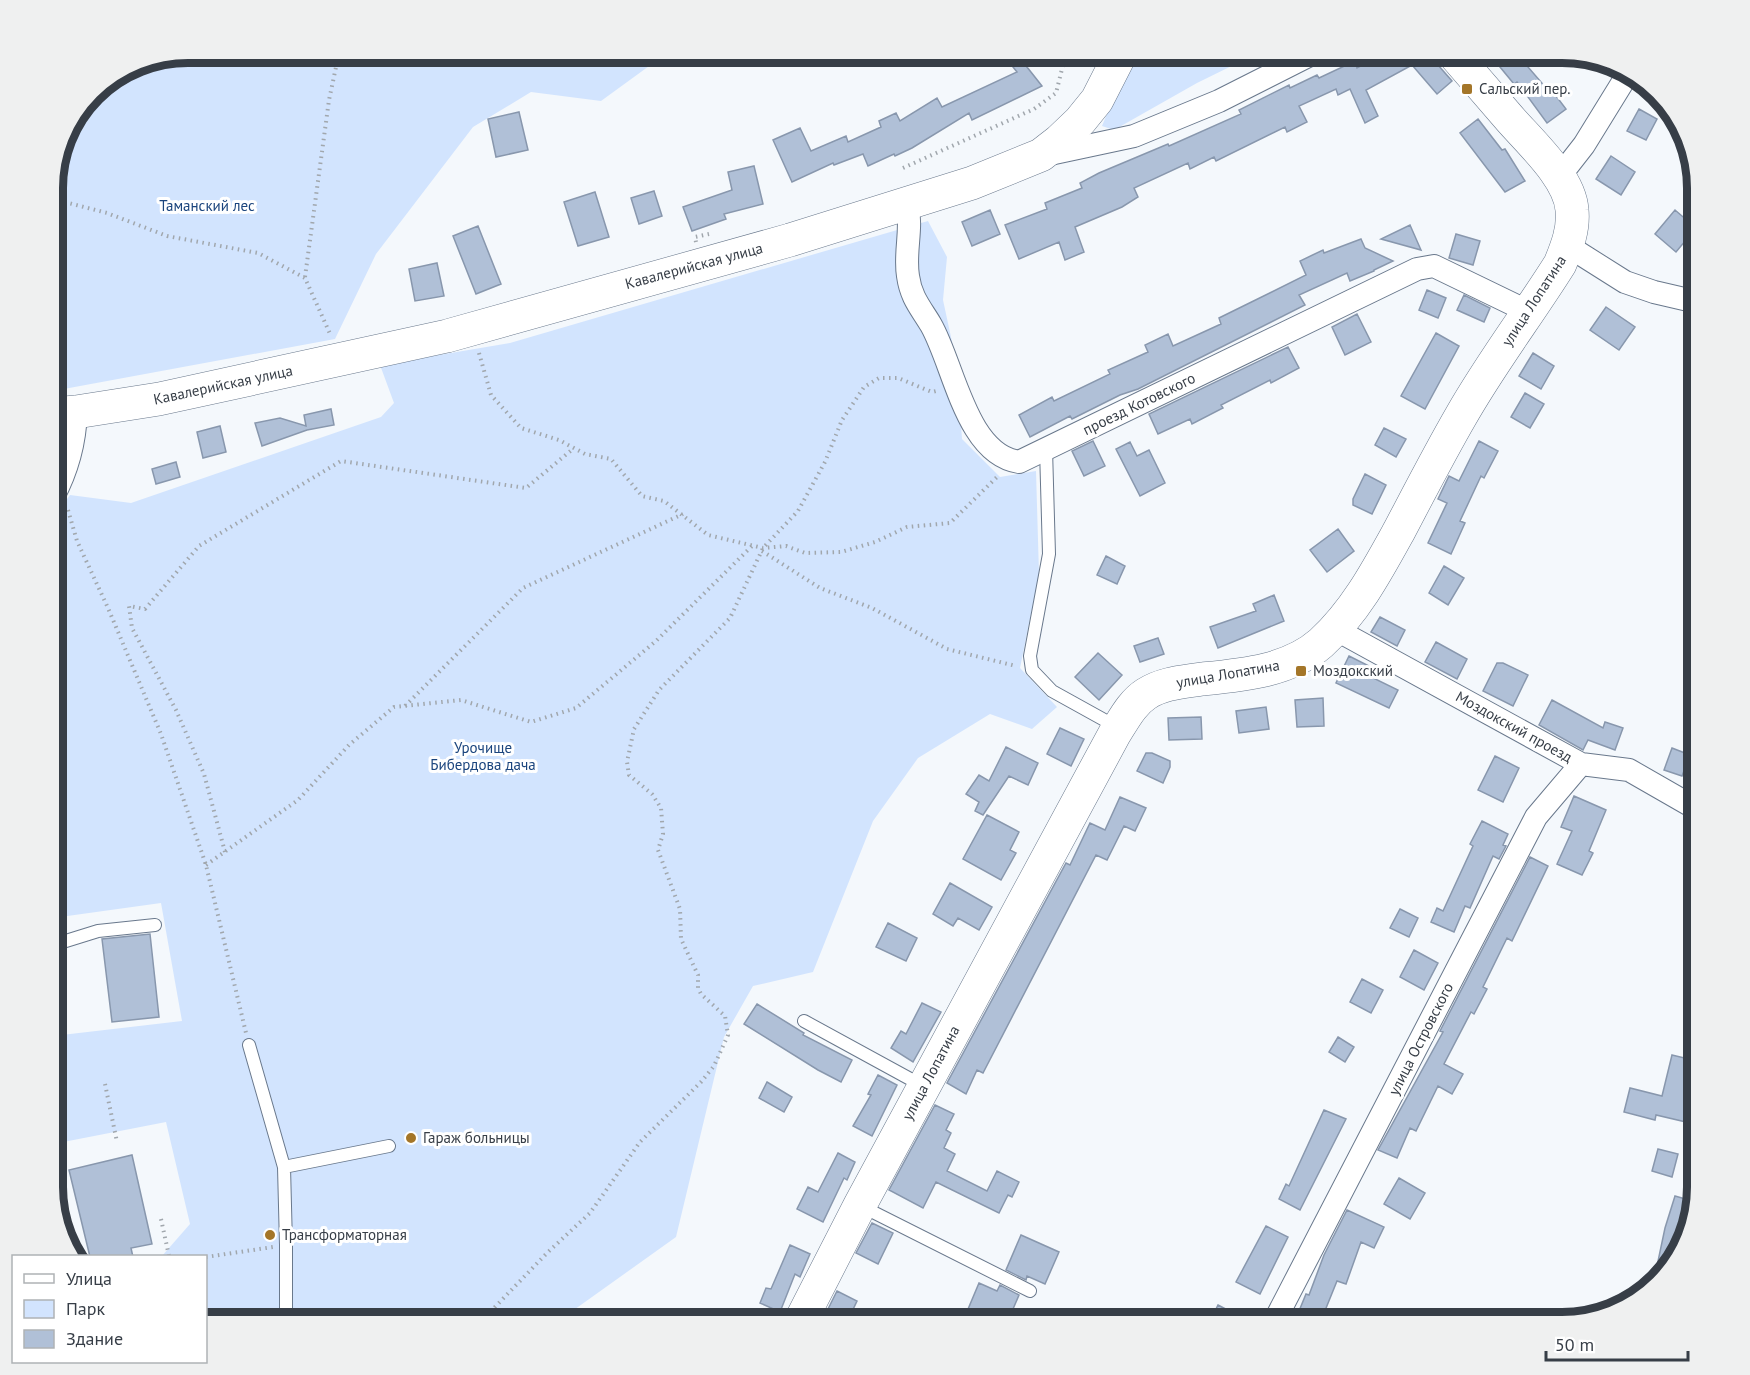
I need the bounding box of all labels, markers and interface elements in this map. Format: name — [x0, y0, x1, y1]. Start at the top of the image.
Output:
place label: Сальский пер. — [1479, 79, 1570, 98]
marker: Сальский пер. — [1460, 82, 1474, 96]
park label: Таманский лес — [159, 196, 255, 215]
street label: Кавалерийская улица — [623, 238, 765, 293]
street label: улица Лопатина — [1497, 252, 1570, 350]
street label: Кавалерийская улица — [152, 360, 294, 409]
street label: проезд Котовского — [1079, 368, 1198, 439]
street label: улица Лопатина — [1175, 655, 1281, 692]
place label: Моздокский — [1313, 661, 1393, 680]
marker: Моздокский — [1294, 664, 1308, 678]
street label: Моздокский проезд — [1453, 687, 1576, 767]
park label: Урочище Бибердова дача — [430, 738, 536, 774]
street label: улица Островского — [1384, 979, 1457, 1098]
street label: улица Лопатина — [898, 1022, 964, 1123]
place label: Гараж больницы — [423, 1128, 530, 1147]
marker: Гараж больницы — [404, 1131, 418, 1145]
place label: Трансформаторная — [282, 1225, 407, 1244]
marker: Трансформаторная — [263, 1228, 277, 1242]
legend — [12, 1255, 207, 1363]
text: Улица — [66, 1267, 112, 1290]
text: Парк — [66, 1297, 106, 1320]
scale bar — [1546, 1324, 1688, 1362]
text: Здание — [66, 1327, 123, 1350]
text: 50 m — [1555, 1333, 1594, 1356]

